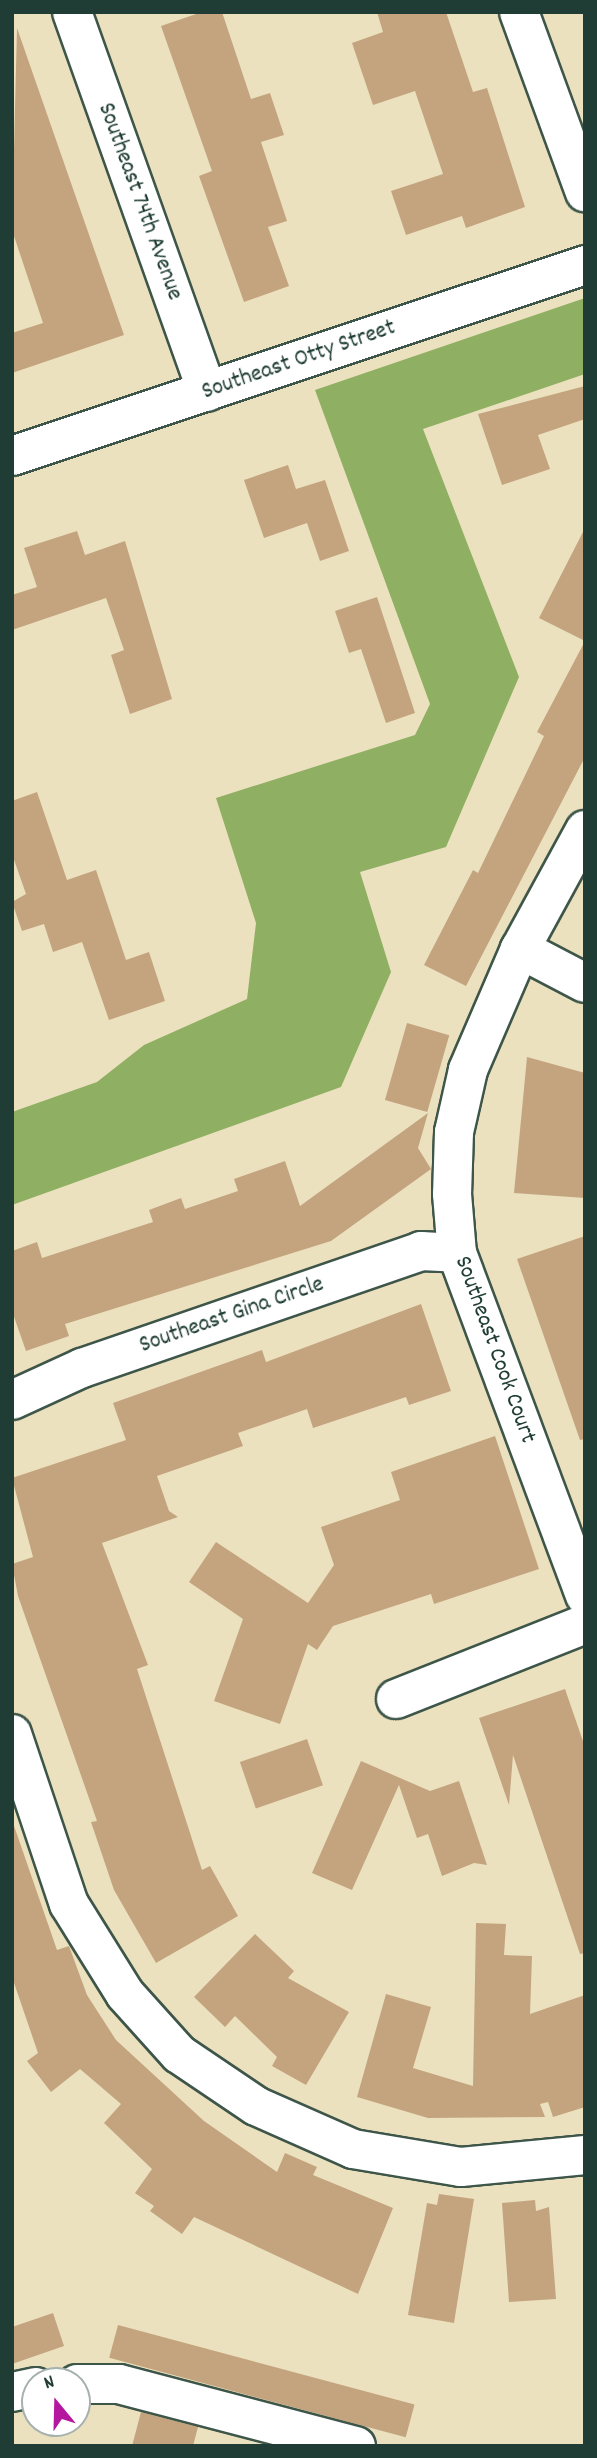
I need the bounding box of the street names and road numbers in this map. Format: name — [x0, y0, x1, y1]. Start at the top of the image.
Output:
street label: Southeast 74th Avenue — [90, 99, 188, 305]
street label: Southeast Otty Street — [198, 314, 400, 408]
street label: Southeast Cook Court — [447, 1253, 541, 1447]
street label: Southeast Gina Circle — [136, 1271, 328, 1361]

